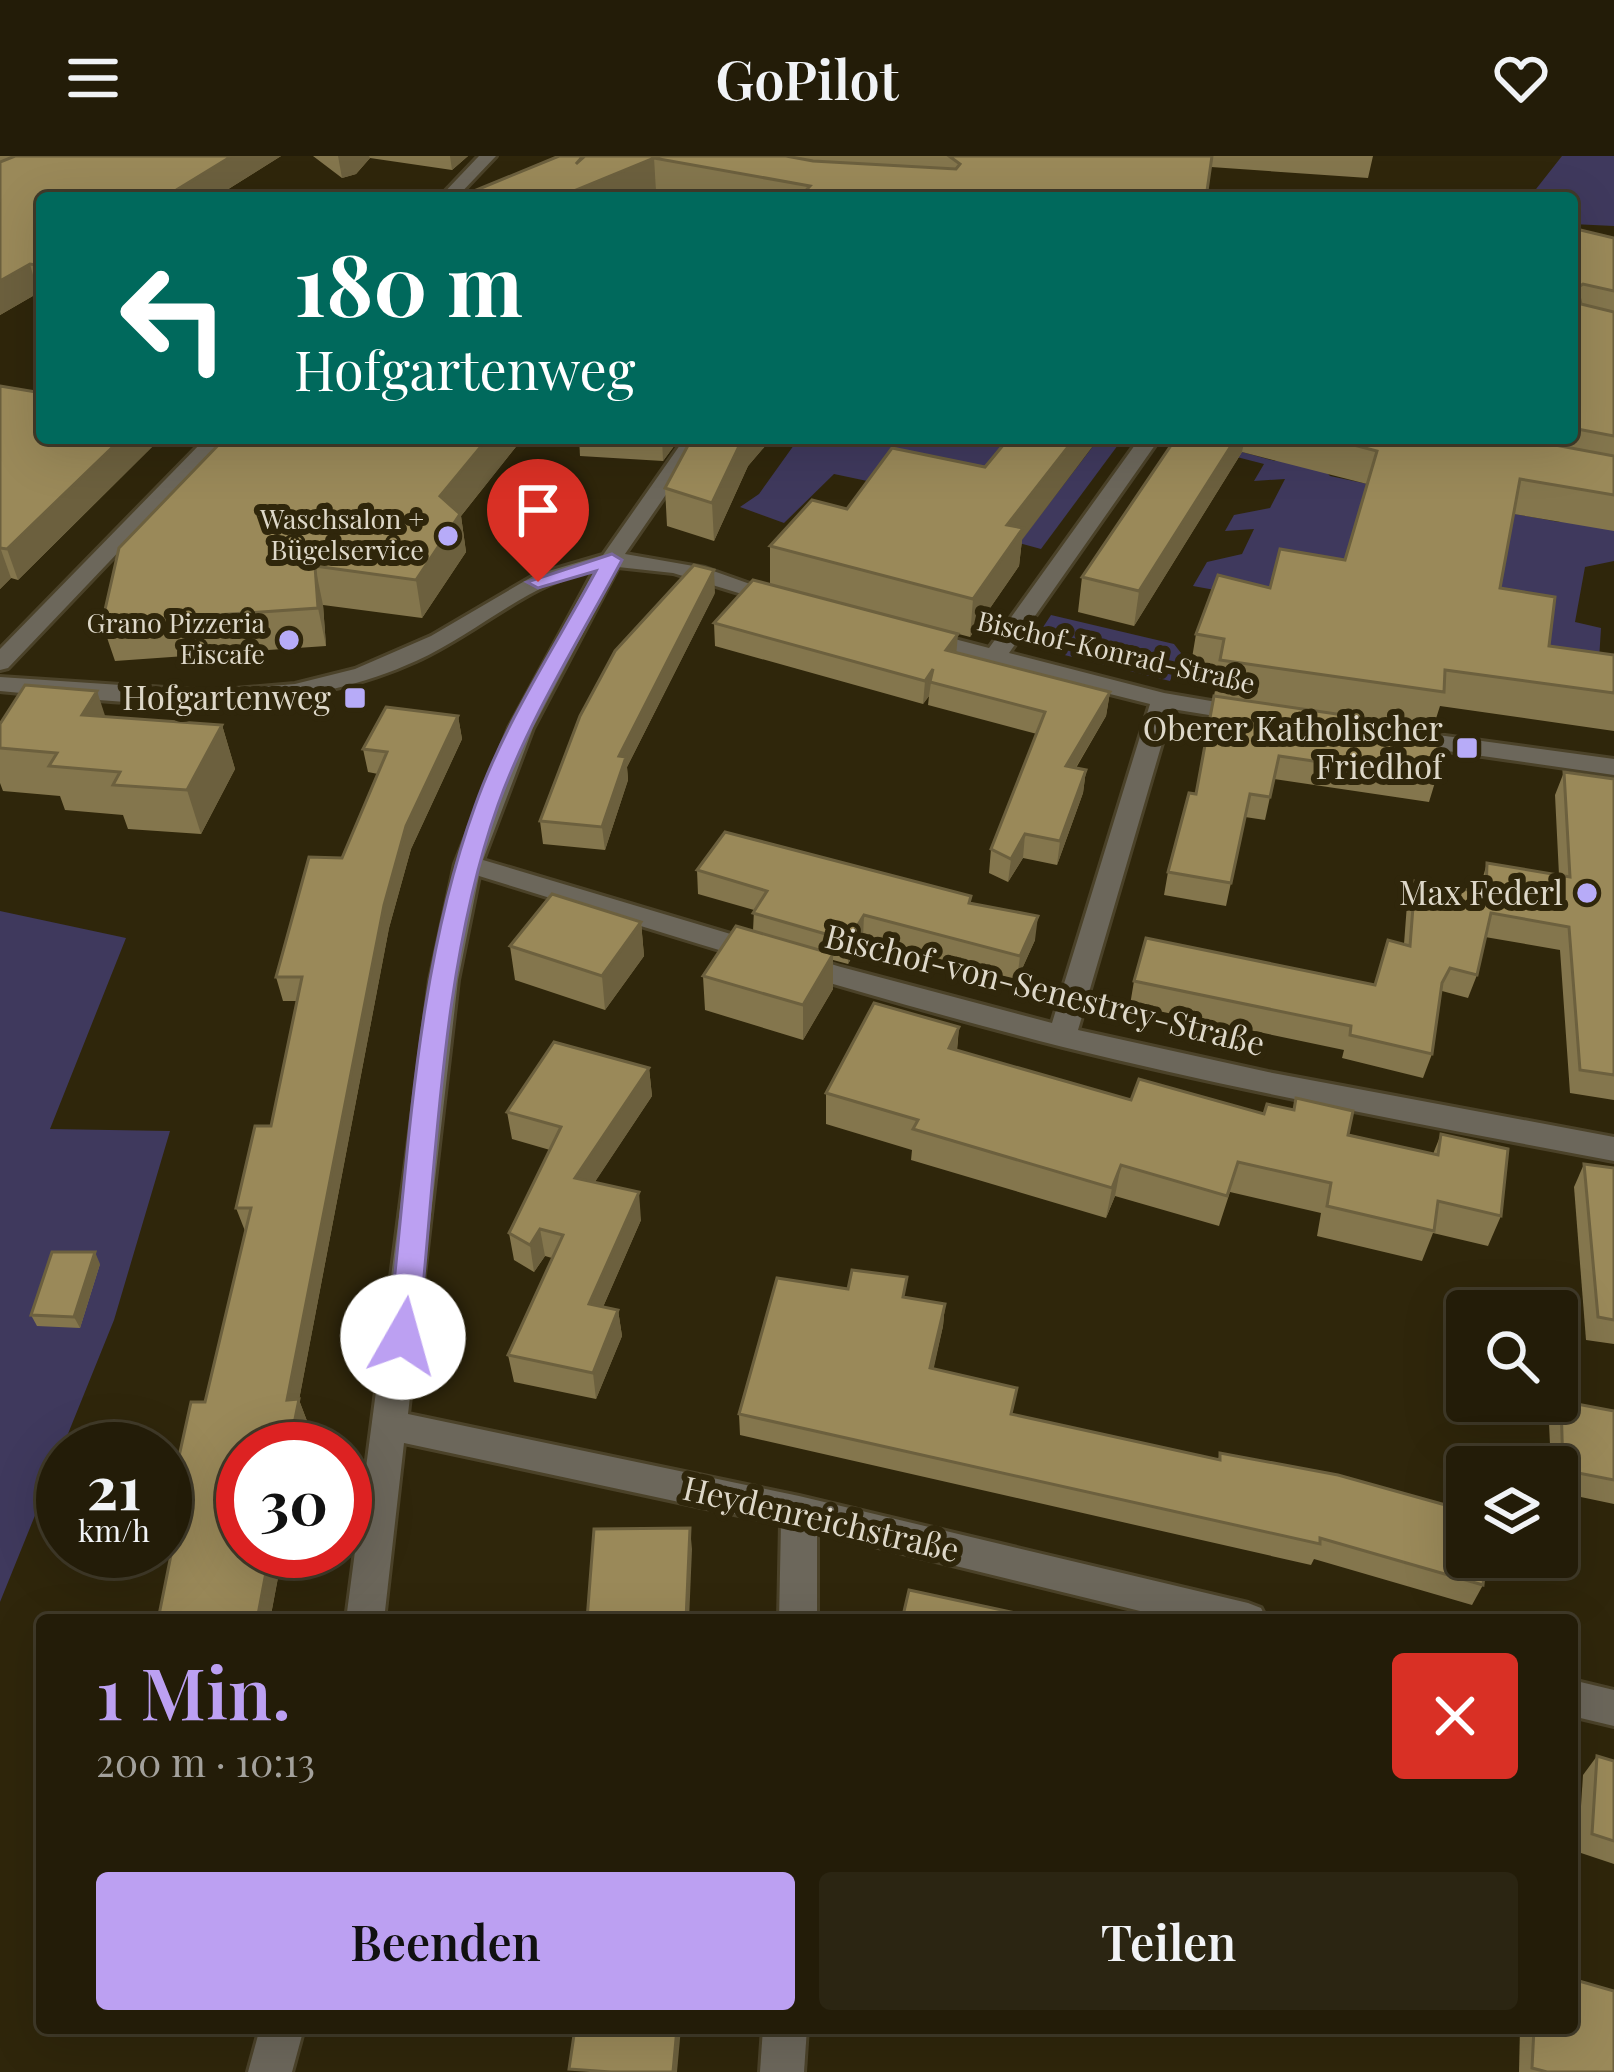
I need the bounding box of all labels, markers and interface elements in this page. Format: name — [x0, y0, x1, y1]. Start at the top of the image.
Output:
text: GoPilot — [715, 42, 899, 114]
icon: menu — [60, 45, 126, 111]
icon: heart — [1488, 45, 1554, 111]
text: 180 m — [294, 226, 523, 338]
icon: left — [96, 240, 252, 396]
text: Hofgartenweg — [294, 333, 635, 405]
pin — [487, 459, 589, 582]
icon: arrive — [505, 477, 571, 543]
place label: Waschsalon + Bügelservice — [259, 500, 424, 567]
marker: Waschsalon + Bügelservice — [435, 523, 461, 549]
street label: Bischof-Konrad-Straße — [974, 602, 1259, 701]
place label: Grano Pizzeria Eiscafe — [86, 604, 266, 671]
marker: Grano Pizzeria Eiscafe — [276, 627, 302, 653]
place label: Hofgartenweg — [122, 674, 332, 718]
marker: Hofgartenweg — [342, 685, 368, 711]
place label: Oberer Katholischer Friedhof — [1143, 705, 1445, 787]
marker: Oberer Katholischer Friedhof — [1454, 735, 1480, 761]
place label: Max Federl — [1399, 869, 1563, 913]
marker: Max Federl — [1574, 880, 1600, 906]
street label: Bischof-von-Senestrey-Straße — [821, 912, 1270, 1064]
position arrow — [340, 1274, 466, 1400]
map controls — [1446, 1290, 1578, 1578]
button: search — [1446, 1290, 1578, 1422]
speed limit sign: 30 — [216, 1422, 372, 1578]
text: 21 — [87, 1445, 141, 1525]
button: layers — [1446, 1446, 1578, 1578]
street label: Heydenreichstraße — [679, 1464, 964, 1570]
text: km/h — [78, 1510, 150, 1550]
text: 1 Min. — [96, 1642, 291, 1738]
button: close — [1392, 1653, 1518, 1779]
text: 200 m · 10:13 — [96, 1735, 315, 1787]
button: Beenden — [96, 1872, 795, 2010]
button: Teilen — [819, 1872, 1518, 2010]

